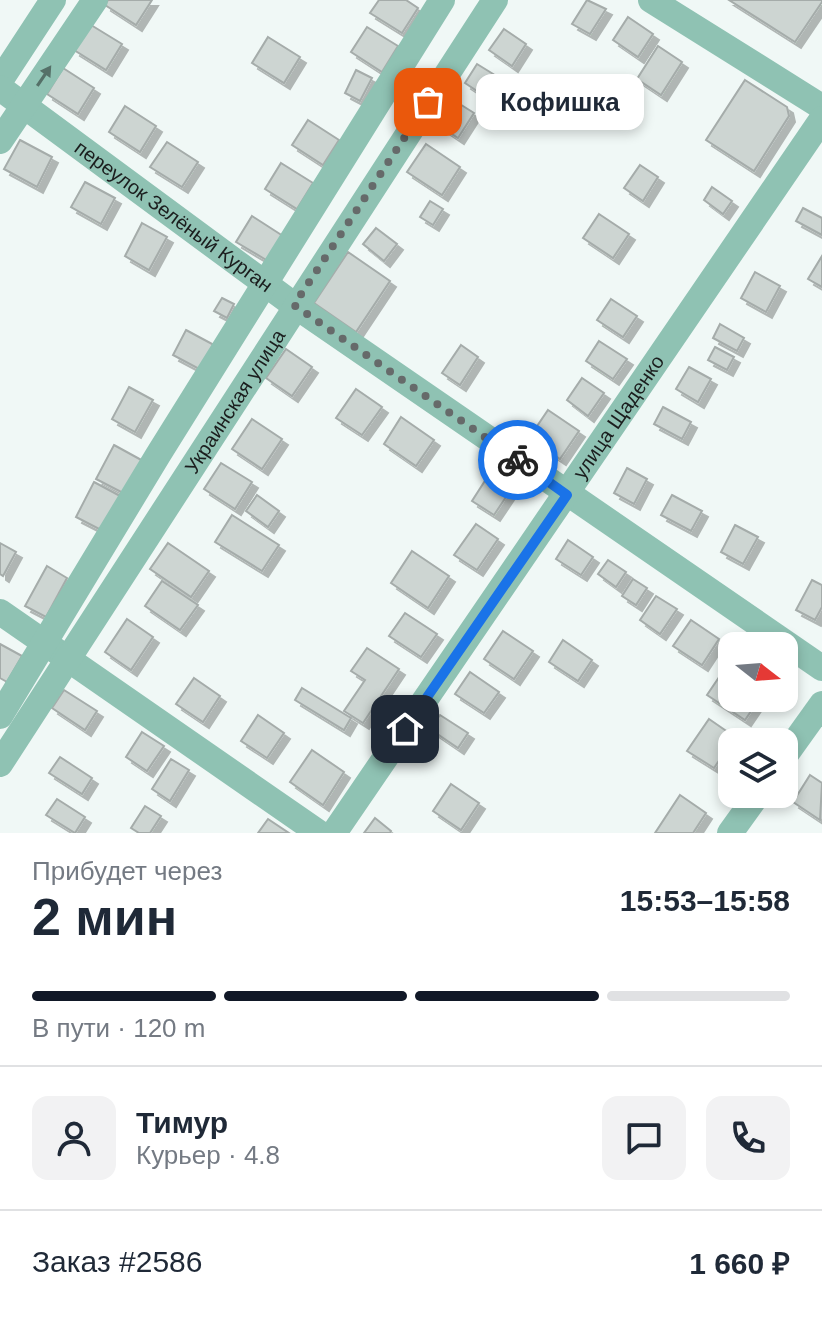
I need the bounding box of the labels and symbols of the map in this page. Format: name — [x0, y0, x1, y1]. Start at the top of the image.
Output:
one-way arrow — [36, 66, 51, 87]
pin — [394, 68, 462, 136]
callout: Кофишка — [476, 74, 644, 130]
street label: переулок Зелёный Курган — [71, 136, 277, 296]
street label: Украинская улица — [180, 325, 290, 477]
street label: улица Щаденко — [569, 351, 668, 483]
courier — [478, 420, 558, 500]
north arrow — [718, 632, 798, 712]
pin — [371, 695, 439, 763]

